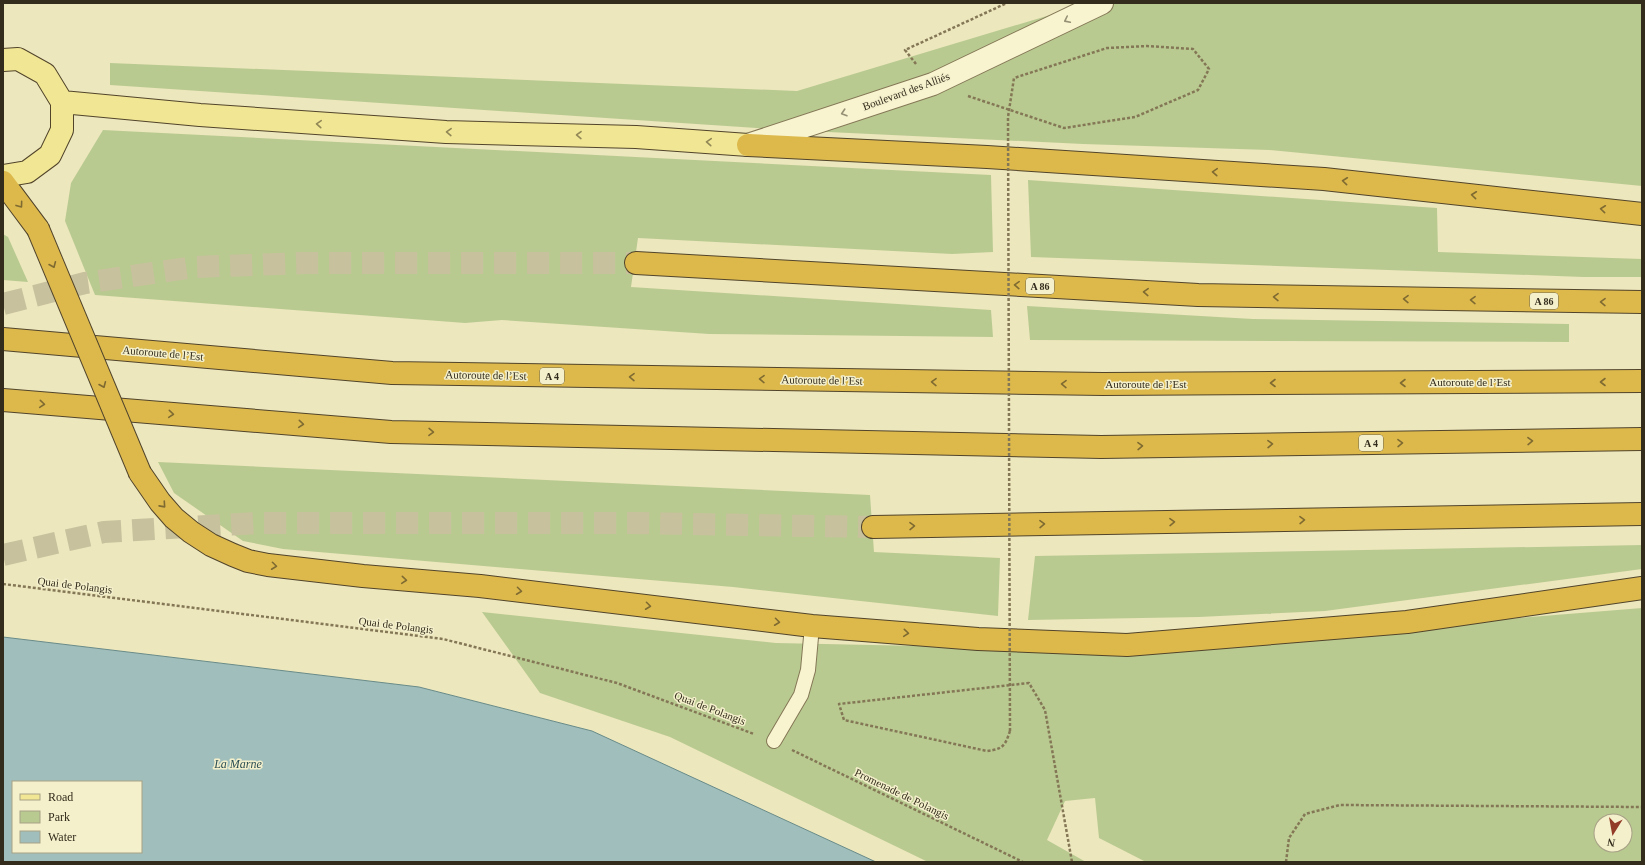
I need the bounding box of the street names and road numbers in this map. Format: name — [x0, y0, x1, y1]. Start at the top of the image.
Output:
street label: Boulevard des Alliés — [861, 70, 951, 112]
road number: A 86 — [1026, 278, 1054, 294]
road number: A 86 — [1530, 293, 1558, 309]
street label: Autoroute de l’Est — [122, 343, 204, 363]
street label: Autoroute de l’Est — [445, 368, 527, 382]
road number: A 4 — [540, 368, 564, 384]
street label: Autoroute de l’Est — [781, 373, 863, 387]
street label: Autoroute de l’Est — [1429, 376, 1511, 388]
street label: Autoroute de l’Est — [1105, 378, 1187, 390]
road number: A 4 — [1359, 435, 1383, 451]
street label: Quai de Polangis — [37, 574, 113, 596]
street label: Quai de Polangis — [358, 614, 434, 636]
street label: Quai de Polangis — [673, 689, 747, 727]
street label: Promenade de Polangis — [853, 766, 951, 822]

